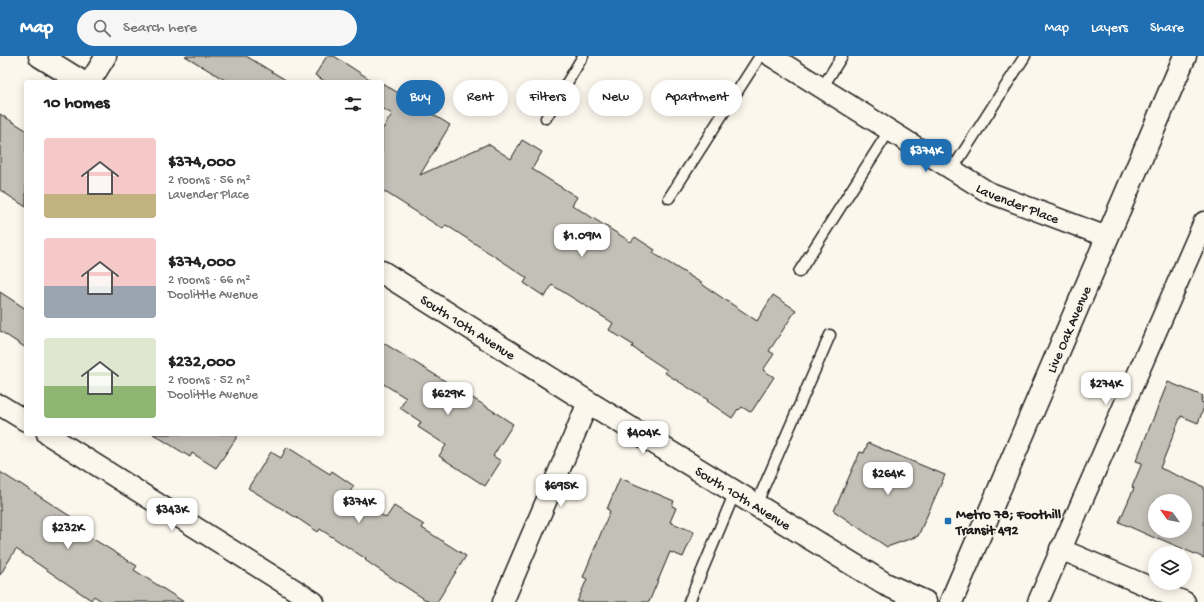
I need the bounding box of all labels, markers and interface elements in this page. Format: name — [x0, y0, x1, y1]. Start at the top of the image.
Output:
search box — [77, 10, 357, 46]
text: Map — [20, 17, 53, 40]
icon: search — [91, 17, 113, 39]
text: Search here — [123, 19, 197, 37]
text: Map — [1045, 20, 1069, 37]
text: Layers — [1091, 20, 1128, 37]
text: Share — [1150, 20, 1184, 37]
chip: Buy — [396, 80, 445, 116]
chip: Rent — [453, 80, 508, 116]
chip: Filters — [516, 80, 580, 116]
chip: New — [588, 80, 643, 116]
chip: Apartment — [651, 80, 742, 116]
icon: filters — [342, 93, 364, 115]
text: 10 homes — [44, 94, 110, 114]
pin: $374K — [898, 139, 954, 173]
text: $374K — [910, 144, 942, 159]
text: $374,000 — [168, 153, 236, 173]
icon: home — [76, 154, 124, 202]
text: 2 rooms · 56 m² — [168, 173, 251, 188]
street label: Lavender Place — [972, 181, 1062, 229]
text: Lavender Place — [168, 188, 249, 203]
pin: $1.09M — [549, 224, 615, 258]
text: $1.09M — [563, 229, 601, 244]
text: $374,000 — [168, 253, 236, 273]
icon: home — [76, 254, 124, 302]
text: 2 rooms · 66 m² — [168, 273, 250, 288]
street label: Live Oak Avenue — [1044, 283, 1097, 376]
text: Doolittle Avenue — [168, 288, 258, 303]
street label: South 10th Avenue — [416, 292, 518, 365]
text: $232,000 — [168, 353, 235, 373]
icon: home — [76, 354, 124, 402]
pin: $274K — [1078, 372, 1134, 406]
text: 2 rooms · 52 m² — [168, 373, 250, 388]
text: $274K — [1090, 377, 1122, 392]
pin: $629K — [420, 382, 476, 416]
text: $629K — [432, 387, 464, 402]
text: Doolittle Avenue — [168, 388, 258, 403]
pin: $404K — [615, 421, 671, 455]
text: $404K — [627, 426, 659, 441]
pin: $264K — [860, 462, 916, 496]
street label: South 10th Avenue — [691, 464, 794, 536]
text: $264K — [872, 467, 904, 482]
pin: $695K — [533, 474, 589, 508]
text: $695K — [545, 479, 577, 494]
pin: $374K — [331, 490, 387, 524]
north arrow — [1148, 494, 1192, 538]
map controls — [1148, 494, 1192, 590]
text: $374K — [343, 495, 375, 510]
pin: $343K — [144, 498, 200, 532]
text: $343K — [156, 503, 188, 518]
place label: Metro 78; Foothill Transit 492 — [955, 507, 1061, 540]
pin: $232K — [40, 516, 96, 550]
marker: Metro 78; Foothill Transit 492 — [943, 516, 953, 526]
text: $232K — [52, 521, 84, 536]
button: layers — [1148, 546, 1192, 590]

